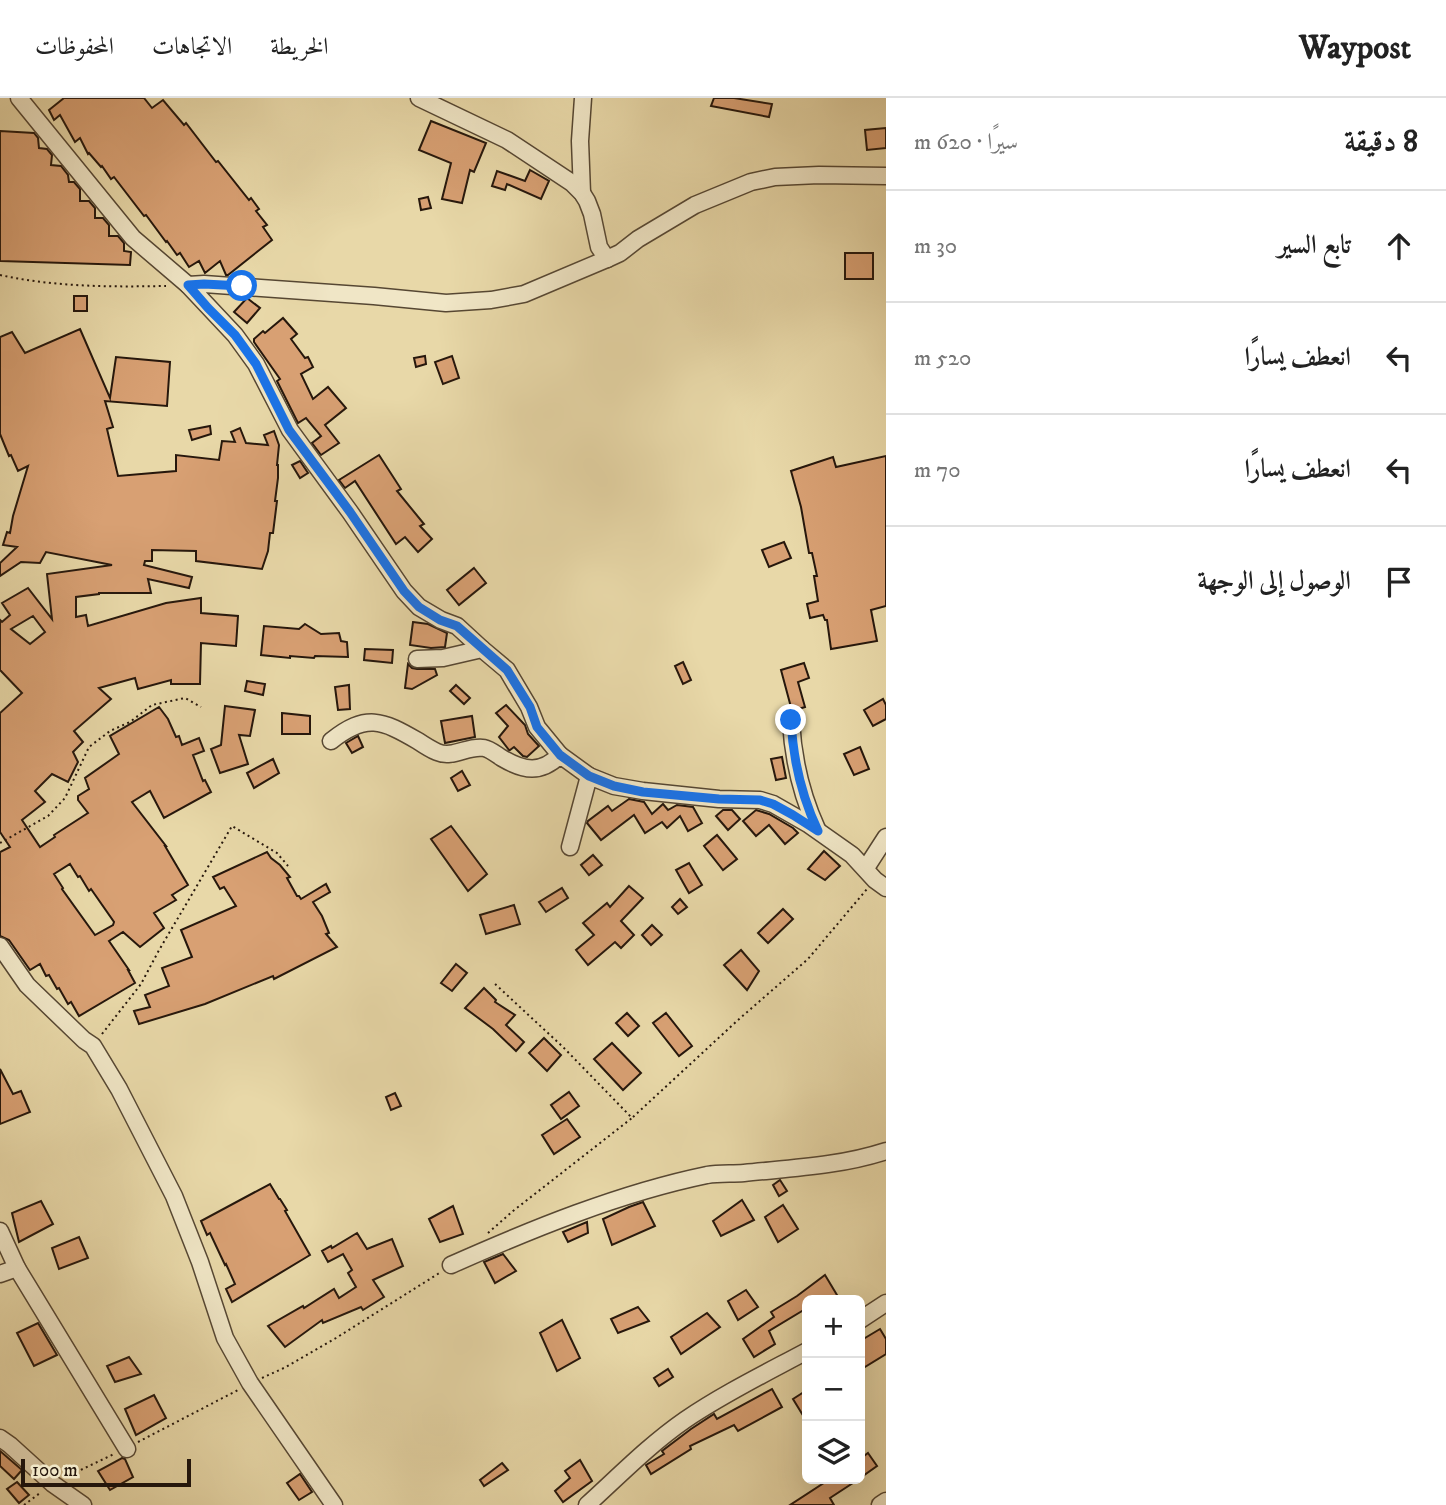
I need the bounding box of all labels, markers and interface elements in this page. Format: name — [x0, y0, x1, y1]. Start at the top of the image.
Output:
text: Waypost — [1299, 28, 1411, 69]
text: المحفوظات — [35, 32, 114, 62]
text: الاتجاهات — [152, 32, 232, 62]
text: الخريطة — [270, 32, 329, 62]
text: 8 دقيقة — [1344, 124, 1418, 161]
text: سيرًا · 620 m — [914, 128, 1018, 157]
icon: ahead — [1380, 227, 1418, 265]
text: تابع السير — [1278, 229, 1351, 262]
text: 30 m — [914, 232, 957, 261]
route start — [226, 270, 257, 301]
icon: left — [1380, 339, 1418, 377]
text: انعطف يسارًا — [1244, 341, 1351, 374]
text: 520 m — [914, 344, 971, 373]
icon: left — [1380, 451, 1418, 489]
text: انعطف يسارًا — [1244, 453, 1351, 486]
text: 70 m — [914, 456, 961, 485]
icon: arrive — [1380, 563, 1418, 601]
text: الوصول إلى الوجهة — [1197, 565, 1351, 598]
route end — [775, 704, 806, 735]
map controls — [802, 1295, 865, 1484]
button: + — [802, 1295, 865, 1358]
button: − — [802, 1358, 865, 1421]
button: layers — [802, 1421, 865, 1484]
scale bar — [21, 1456, 191, 1488]
text: 100 m — [32, 1459, 78, 1482]

